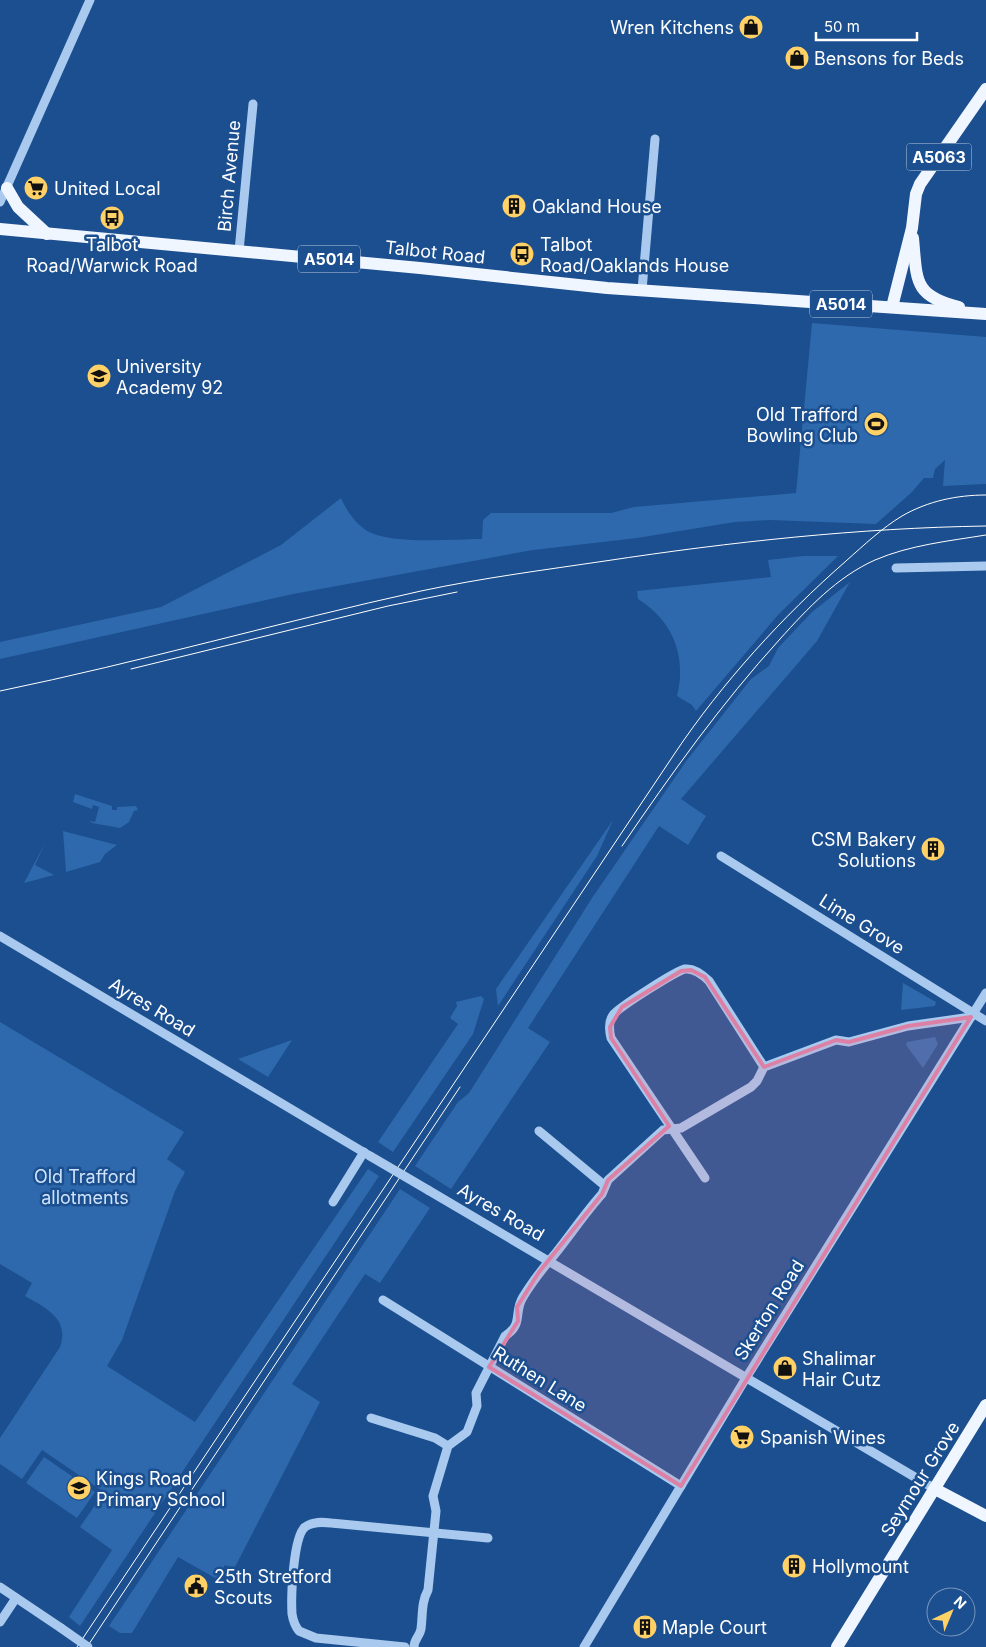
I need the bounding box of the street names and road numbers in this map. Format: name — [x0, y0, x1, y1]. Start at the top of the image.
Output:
street label: Birch Avenue — [214, 119, 244, 233]
road number: A5063 — [906, 144, 972, 170]
street label: Talbot Road — [384, 236, 486, 268]
road number: A5014 — [298, 245, 360, 272]
road number: A5014 — [810, 290, 872, 318]
street label: Lime Grove — [816, 890, 908, 958]
street label: Ayres Road — [105, 973, 199, 1041]
street label: Ayres Road — [454, 1179, 548, 1245]
street label: Skerton Road — [730, 1256, 808, 1364]
street label: Ruthen Lane — [489, 1342, 591, 1416]
street label: Seymour Grove — [876, 1418, 964, 1540]

